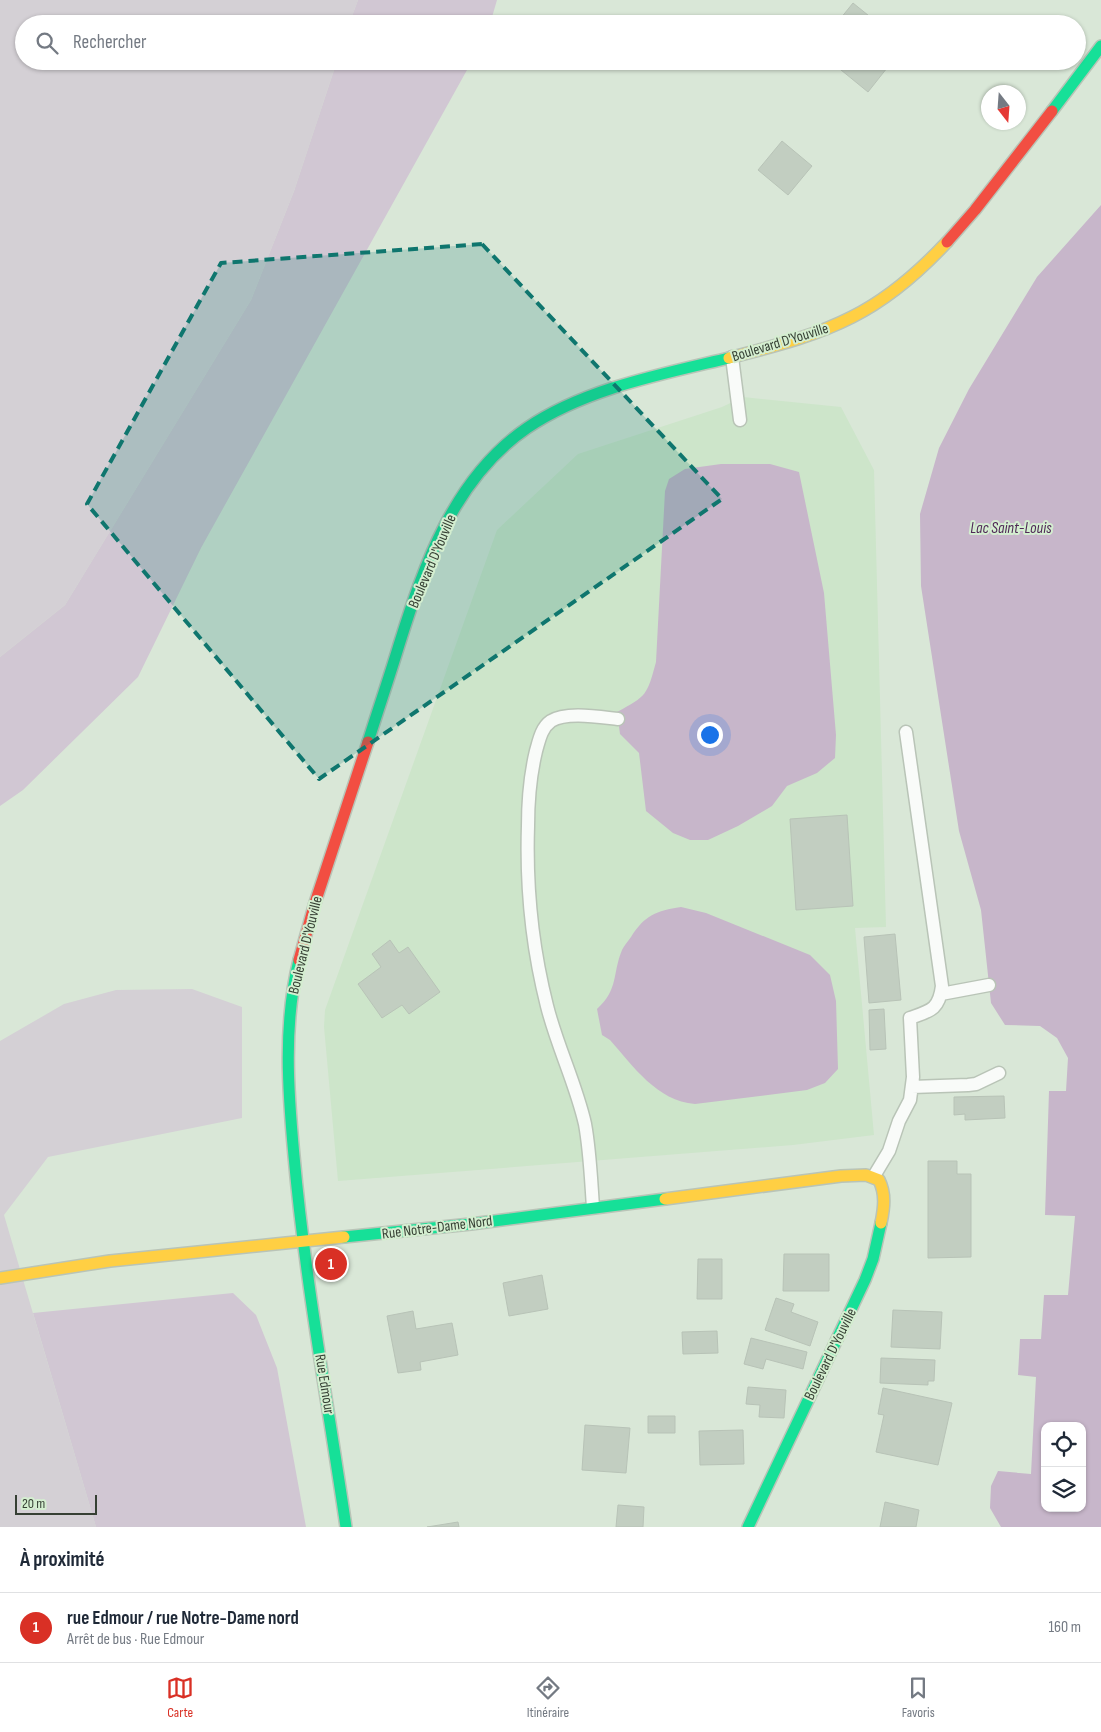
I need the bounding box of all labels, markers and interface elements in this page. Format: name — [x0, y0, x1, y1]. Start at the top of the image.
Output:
search box — [15, 15, 1086, 70]
icon: search — [33, 29, 61, 57]
text: Rechercher — [73, 31, 147, 54]
north arrow — [981, 85, 1026, 130]
street label: Boulevard D'Youville — [730, 319, 831, 366]
street label: Boulevard D'Youville — [404, 512, 461, 611]
water label: Lac Saint-Louis — [970, 519, 1052, 538]
your location — [697, 722, 723, 748]
street label: Boulevard D'Youville — [284, 894, 327, 996]
street label: Rue Notre-Dame Nord — [381, 1211, 493, 1244]
pin: 1 — [315, 1245, 347, 1283]
street label: Boulevard D'Youville — [800, 1305, 861, 1403]
street label: Rue Edmour — [310, 1353, 339, 1416]
map controls — [1041, 1422, 1086, 1512]
button: locate — [1041, 1422, 1086, 1467]
button: layers — [1041, 1467, 1086, 1512]
scale bar — [15, 1492, 98, 1515]
text: 20 m — [22, 1495, 45, 1512]
text: À proximité — [20, 1547, 105, 1572]
text: rue Edmour / rue Notre-Dame nord — [67, 1607, 299, 1630]
text: 1 — [33, 1618, 39, 1637]
text: 160 m — [1048, 1618, 1081, 1637]
text: Arrêt de bus · Rue Edmour — [67, 1630, 204, 1649]
tab: Carte — [166, 1674, 194, 1721]
tab: Itinéraire — [527, 1674, 569, 1721]
tab: Favoris — [902, 1674, 935, 1721]

